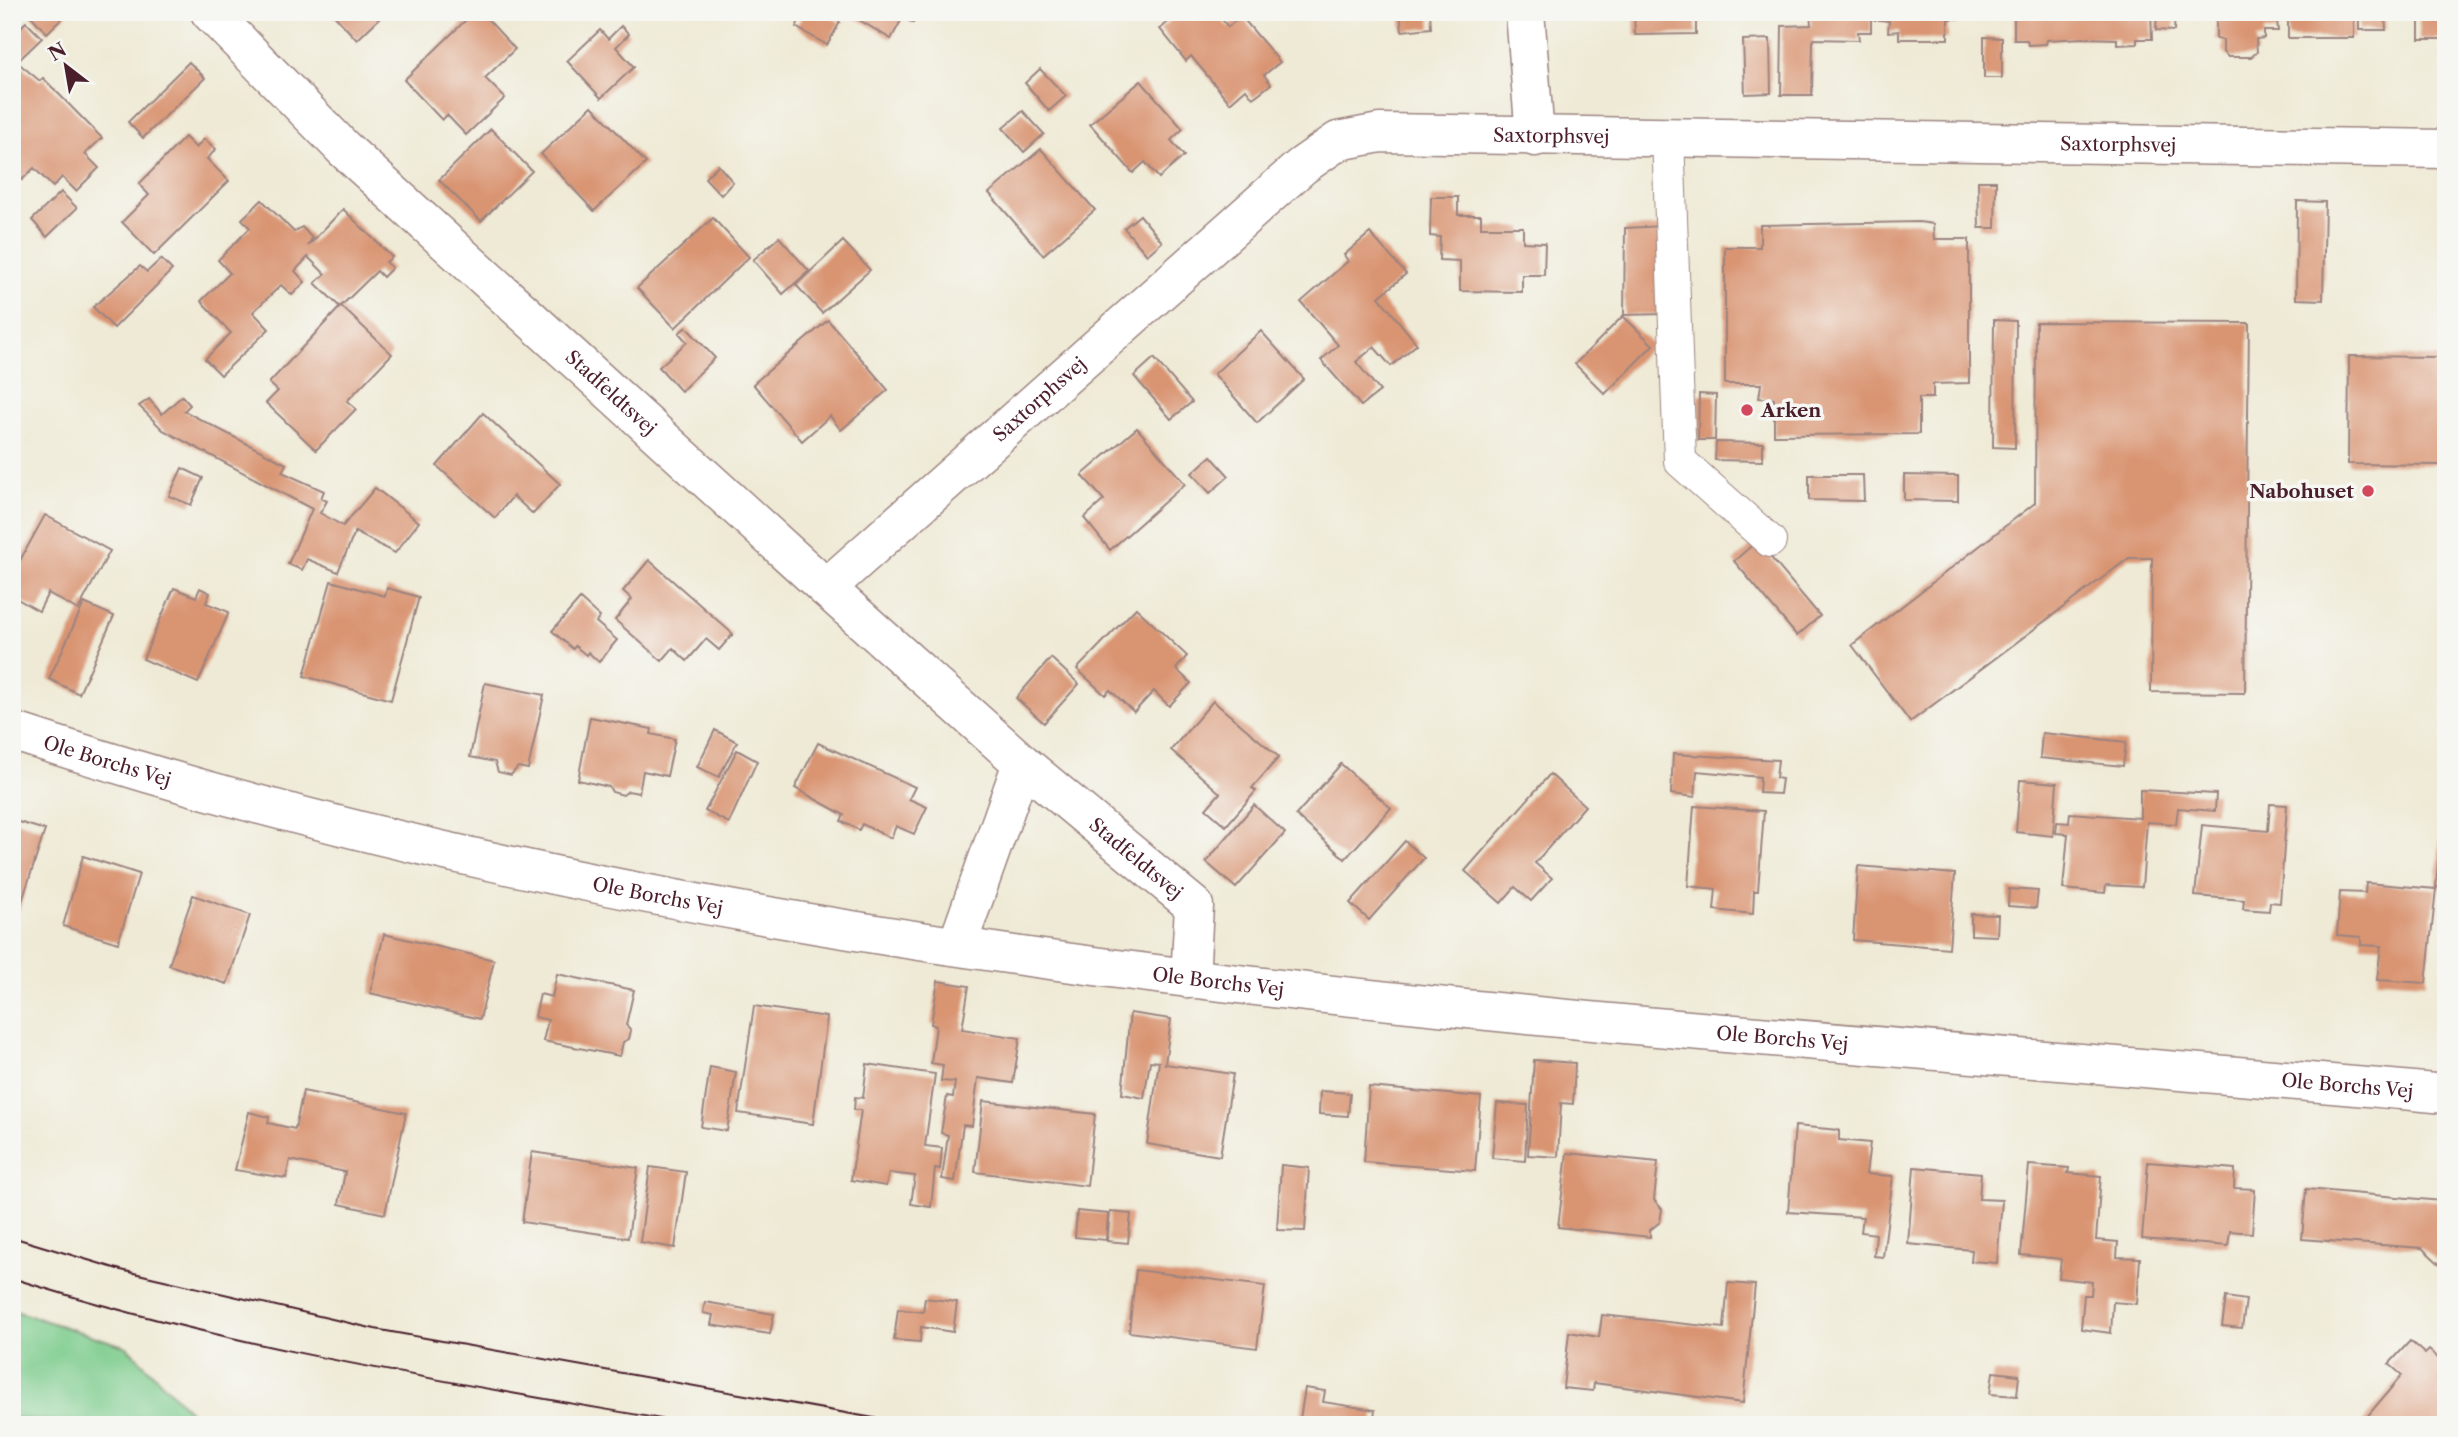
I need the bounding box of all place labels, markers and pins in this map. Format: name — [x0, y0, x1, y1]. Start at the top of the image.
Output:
place label: Arken — [1760, 399, 1821, 422]
marker: Arken — [1739, 402, 1755, 418]
place label: Nabohuset — [2249, 480, 2354, 503]
marker: Nabohuset — [2360, 483, 2376, 499]

